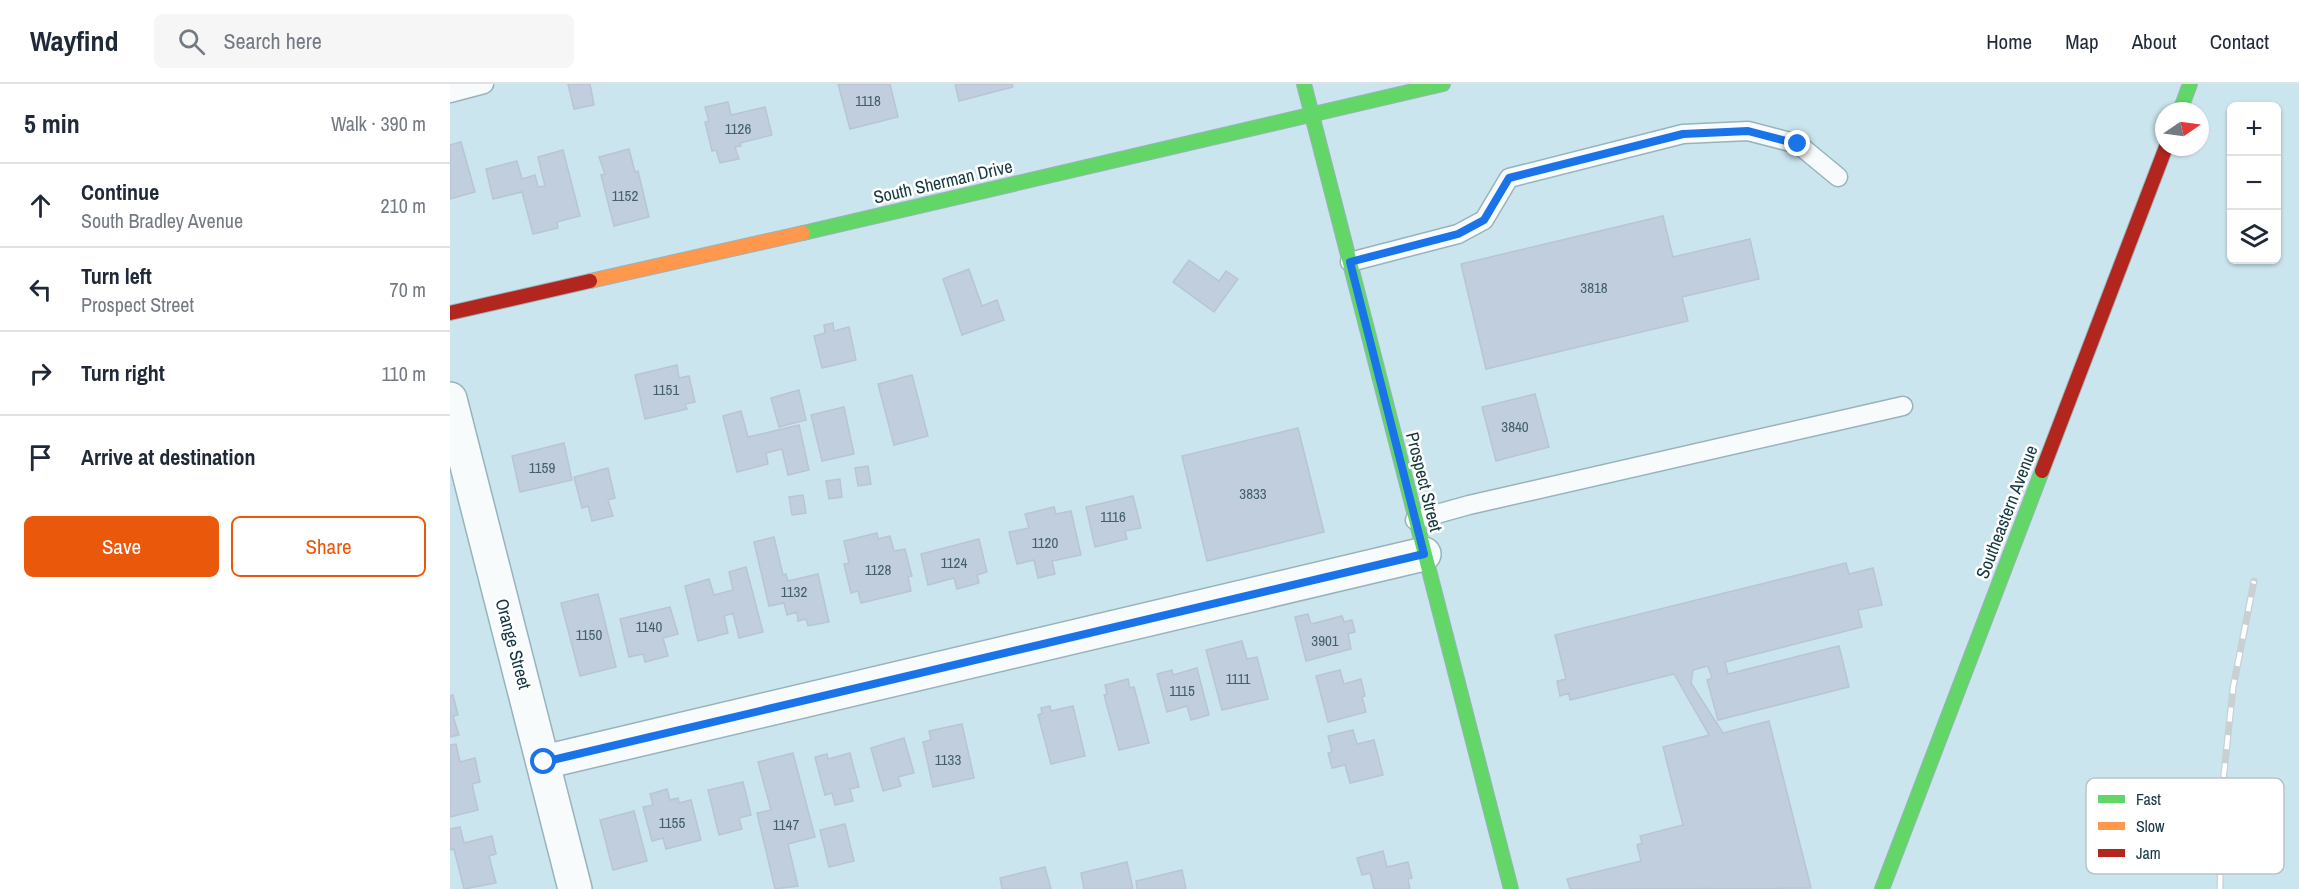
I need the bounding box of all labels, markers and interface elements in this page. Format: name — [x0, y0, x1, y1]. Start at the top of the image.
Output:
search box — [154, 14, 574, 68]
text: Wayfind — [30, 22, 118, 60]
icon: search — [175, 25, 208, 58]
text: Search here — [223, 26, 322, 56]
text: Home — [1986, 27, 2032, 56]
text: Map — [2065, 27, 2099, 56]
text: About — [2132, 27, 2177, 56]
text: Contact — [2210, 27, 2269, 56]
house number: 1118 — [855, 90, 881, 111]
north arrow — [2155, 102, 2209, 156]
map controls — [2227, 102, 2281, 264]
button: + — [2227, 102, 2281, 156]
text: 5 min — [24, 106, 80, 141]
text: Walk · 390 m — [331, 110, 426, 137]
house number: 1126 — [725, 118, 751, 139]
route end — [1784, 130, 1810, 156]
street label: South Sherman Drive — [871, 153, 1015, 210]
button: − — [2227, 156, 2281, 210]
text: Continue — [81, 177, 159, 207]
house number: 1152 — [612, 185, 638, 206]
icon: ahead — [24, 189, 57, 222]
text: 210 m — [380, 192, 426, 219]
text: South Bradley Avenue — [81, 207, 243, 234]
button: layers — [2227, 210, 2281, 264]
text: Turn left — [81, 261, 152, 291]
icon: left — [24, 273, 57, 306]
text: 70 m — [390, 276, 426, 303]
house number: 3818 — [1580, 277, 1608, 298]
text: Prospect Street — [81, 291, 194, 318]
icon: right — [24, 357, 57, 390]
text: Turn right — [81, 358, 165, 388]
text: 110 m — [382, 360, 426, 387]
house number: 1151 — [653, 379, 679, 400]
house number: 3840 — [1501, 416, 1529, 437]
street label: Prospect Street — [1400, 429, 1449, 534]
icon: arrive — [24, 441, 57, 474]
text: Arrive at destination — [81, 442, 255, 472]
street label: Southeastern Avenue — [1970, 442, 2043, 582]
house number: 1159 — [529, 457, 555, 478]
house number: 3833 — [1239, 483, 1267, 504]
house number: 1116 — [1100, 506, 1126, 527]
button: Save — [24, 516, 219, 577]
button: Share — [231, 516, 426, 577]
house number: 1120 — [1032, 532, 1058, 553]
house number: 1124 — [941, 552, 967, 573]
house number: 1128 — [865, 559, 891, 580]
house number: 1132 — [781, 581, 807, 602]
street label: Orange Street — [489, 596, 538, 692]
house number: 1140 — [636, 616, 662, 637]
house number: 1150 — [576, 624, 602, 645]
house number: 3901 — [1311, 630, 1339, 651]
house number: 1111 — [1226, 668, 1250, 689]
house number: 1115 — [1169, 680, 1195, 701]
route start — [530, 748, 556, 774]
house number: 1133 — [935, 749, 961, 770]
legend — [2086, 778, 2284, 874]
text: Fast — [2136, 788, 2161, 810]
house number: 1155 — [659, 812, 685, 833]
house number: 1147 — [773, 814, 799, 835]
text: Slow — [2136, 815, 2165, 837]
text: Jam — [2136, 842, 2161, 864]

